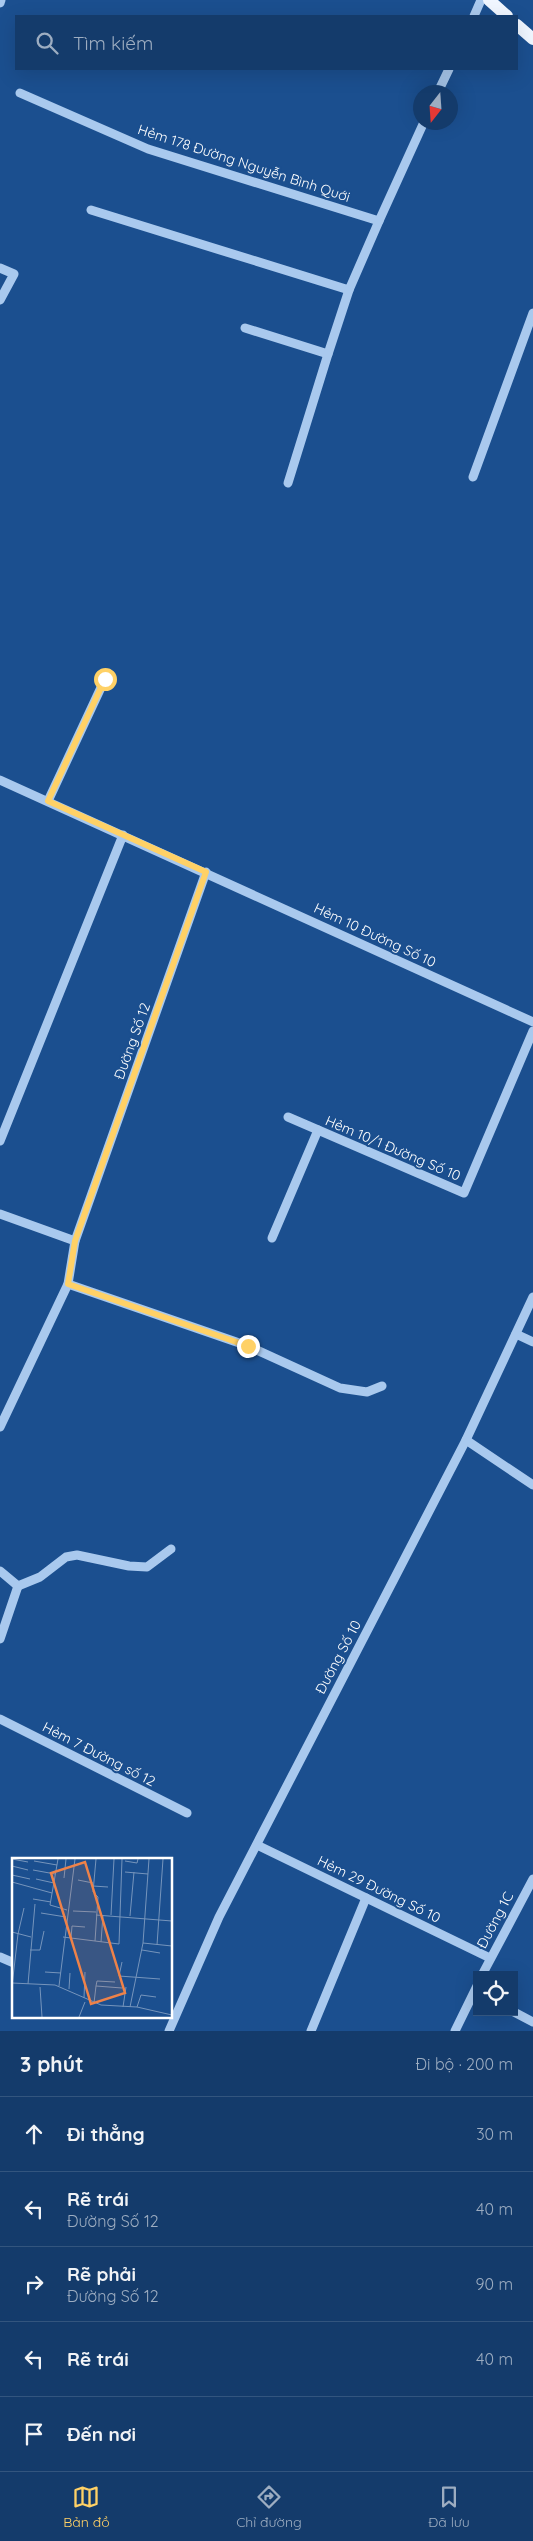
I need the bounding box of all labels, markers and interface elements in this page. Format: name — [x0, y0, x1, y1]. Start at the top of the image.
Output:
search box — [15, 15, 518, 70]
icon: search — [33, 29, 61, 57]
text: Tìm kiếm — [73, 31, 153, 55]
north arrow — [413, 85, 458, 130]
street label: Hẻm 178 Đường Nguyễn Bình Quới — [136, 120, 352, 206]
route start — [94, 668, 117, 691]
street label: Hẻm 10 Đường Số 10 — [311, 899, 439, 971]
street label: Đường Số 12 — [110, 1000, 154, 1082]
street label: Hẻm 10/1 Đường Số 10 — [323, 1111, 463, 1185]
route end — [237, 1335, 260, 1358]
street label: Đường Số 10 — [311, 1617, 365, 1697]
street label: Hẻm 7 Đường số 12 — [39, 1718, 159, 1790]
street label: Hẻm 29 Đường Số 10 — [314, 1851, 444, 1927]
inset map — [12, 1858, 172, 2018]
street label: Đường 1C — [473, 1889, 517, 1951]
map controls — [473, 1971, 518, 2016]
button: locate — [473, 1971, 518, 2016]
text: 3 phút — [20, 2051, 84, 2077]
text: Đi bộ · 200 m — [416, 2054, 513, 2074]
icon: ahead — [20, 2120, 48, 2148]
text: Đi thẳng — [67, 2122, 145, 2146]
text: 30 m — [476, 2124, 513, 2144]
text: Rẽ trái — [67, 2187, 129, 2211]
icon: left — [20, 2195, 48, 2223]
text: 40 m — [476, 2199, 513, 2219]
text: Đường Số 12 — [67, 2211, 159, 2231]
text: Rẽ phải — [67, 2262, 136, 2286]
icon: right — [20, 2270, 48, 2298]
text: 90 m — [476, 2274, 513, 2294]
text: Đường Số 12 — [67, 2286, 159, 2306]
icon: left — [20, 2345, 48, 2373]
text: Rẽ trái — [67, 2347, 129, 2371]
text: 40 m — [476, 2349, 513, 2369]
icon: arrive — [20, 2420, 48, 2448]
text: Đến nơi — [67, 2422, 136, 2446]
tab: Bản đồ — [63, 2483, 110, 2531]
tab: Chỉ đường — [236, 2483, 302, 2531]
tab: Đã lưu — [428, 2483, 470, 2531]

